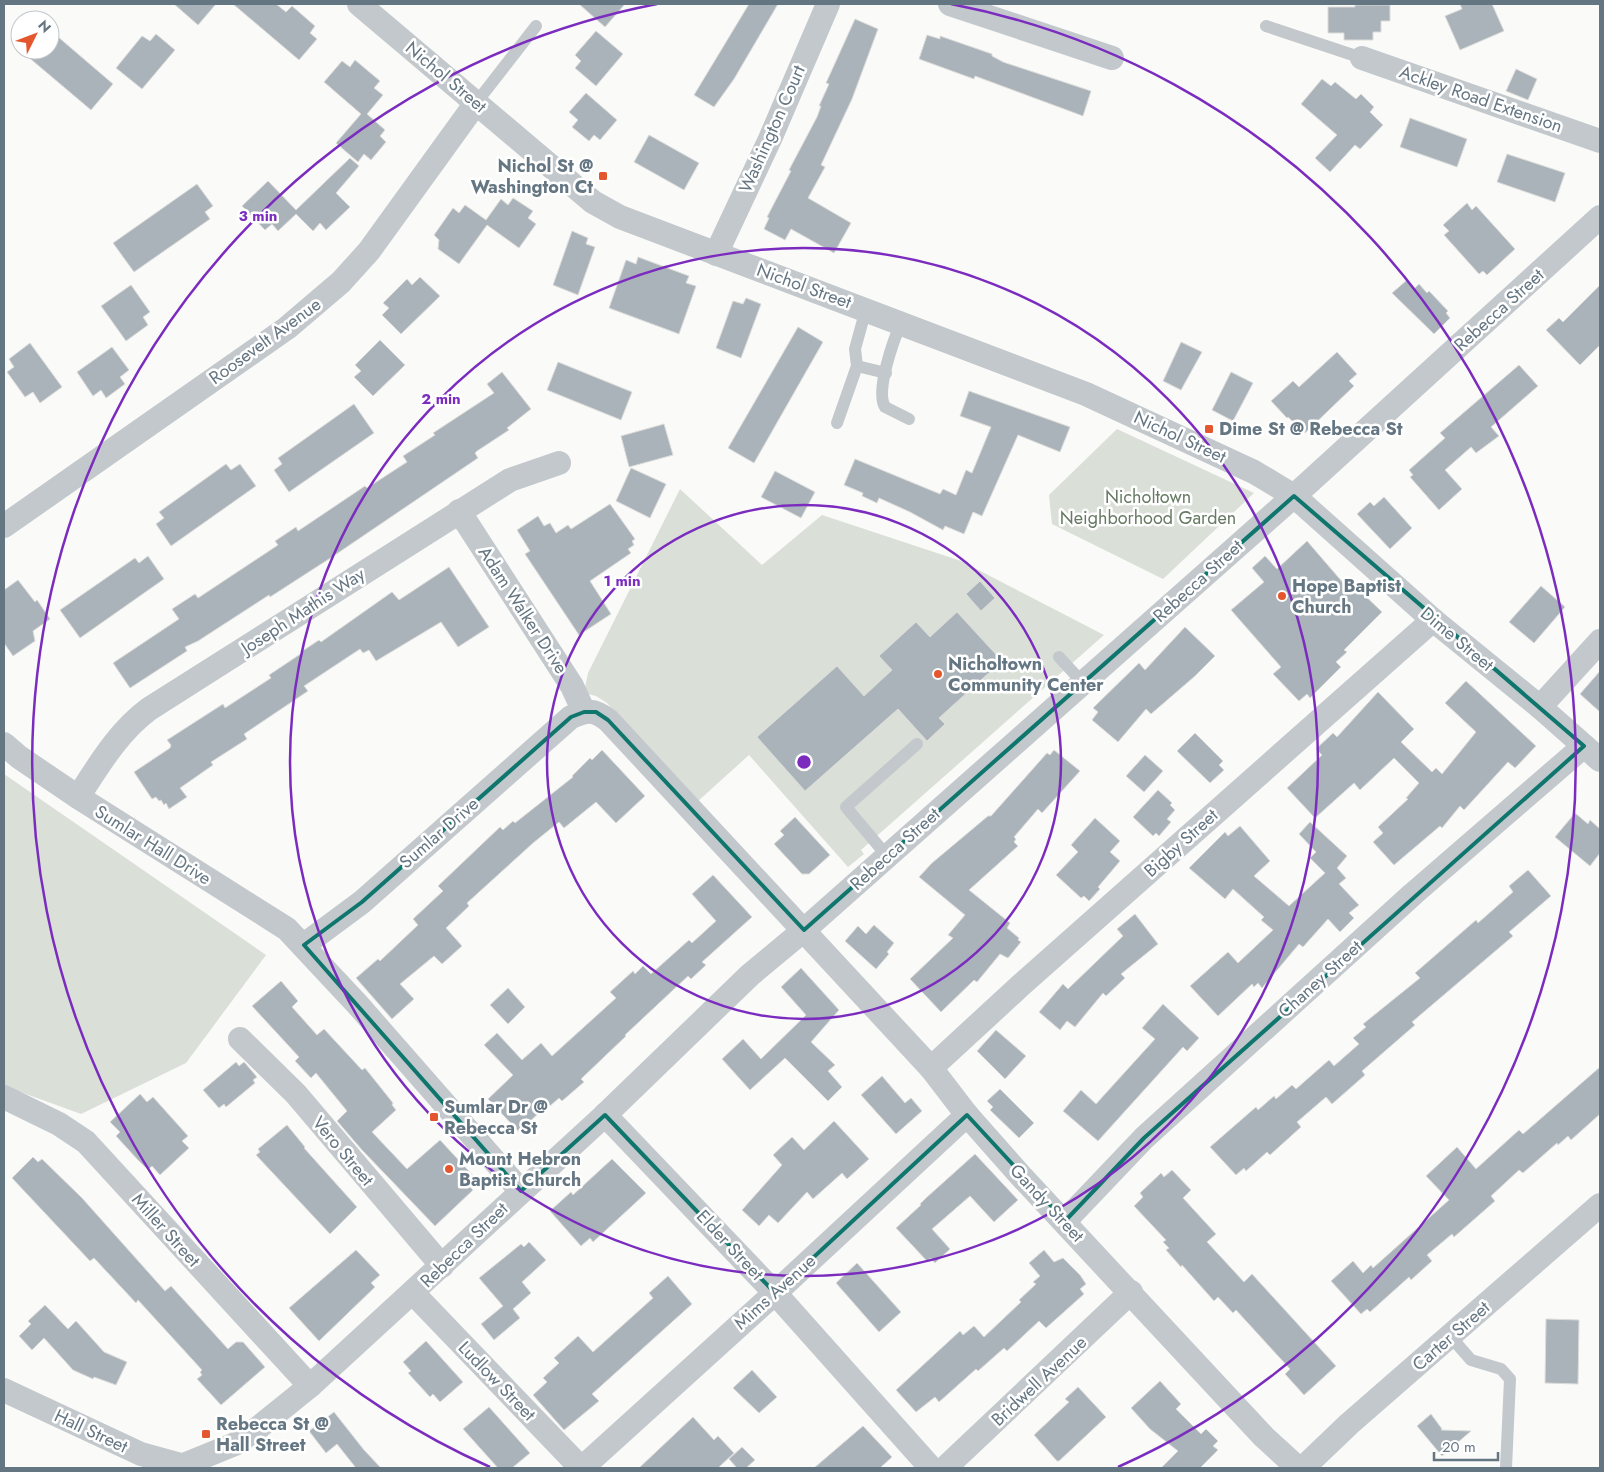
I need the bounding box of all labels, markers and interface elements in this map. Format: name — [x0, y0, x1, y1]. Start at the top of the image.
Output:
north arrow — [10, 10, 60, 60]
text: N — [34, 15, 56, 37]
street label: Nichol Street — [400, 35, 493, 119]
street label: Ackley Road Extension — [1396, 59, 1566, 139]
street label: Washington Court — [732, 61, 812, 197]
place label: Nichol St @ Washington Ct — [471, 153, 593, 200]
marker: Nichol St @ Washington Ct — [597, 170, 609, 182]
text: 3 min — [239, 205, 277, 227]
street label: Nichol Street — [753, 257, 856, 315]
street label: Rebecca Street — [1448, 262, 1550, 357]
street label: Roosevelt Avenue — [204, 291, 326, 391]
text: 2 min — [421, 388, 461, 410]
street label: Nichol Street — [1130, 404, 1231, 470]
place label: Dime St @ Rebecca St — [1219, 416, 1403, 442]
marker: Dime St @ Rebecca St — [1203, 423, 1215, 435]
park label: Nicholtown Neighborhood Garden — [1060, 484, 1236, 531]
street label: Rebecca Street — [1147, 533, 1249, 628]
street label: Adam Walker Drive — [472, 541, 574, 679]
street label: Joseph Mathis Way — [234, 561, 370, 662]
text: 1 min — [603, 570, 641, 592]
place label: Hope Baptist Church — [1292, 573, 1401, 620]
marker: Hope Baptist Church — [1276, 590, 1288, 602]
street label: Dime Street — [1415, 601, 1500, 678]
place label: Nicholtown Community Center — [948, 651, 1104, 698]
marker: Nicholtown Community Center — [932, 668, 944, 680]
centre of rings — [795, 753, 813, 771]
street label: Sumlar Drive — [394, 791, 484, 875]
street label: Sumlar Hall Drive — [90, 799, 216, 891]
street label: Rebecca Street — [844, 801, 946, 896]
street label: Bigby Street — [1138, 802, 1224, 883]
street label: Chaney Street — [1272, 934, 1368, 1024]
place label: Sumlar Dr @ Rebecca St — [444, 1094, 548, 1141]
street label: Vero Street — [306, 1111, 380, 1192]
marker: Sumlar Dr @ Rebecca St — [428, 1111, 440, 1123]
place label: Mount Hebron Baptist Church — [459, 1146, 581, 1193]
street label: Gandy Street — [1004, 1158, 1091, 1248]
marker: Mount Hebron Baptist Church — [443, 1163, 455, 1175]
street label: Miller Street — [126, 1187, 207, 1273]
street label: Rebecca Street — [414, 1196, 514, 1294]
street label: Elder Street — [690, 1204, 770, 1287]
street label: Mims Avenue — [728, 1248, 822, 1336]
street label: Carter Street — [1407, 1294, 1496, 1377]
street label: Bridwell Avenue — [985, 1330, 1093, 1432]
street label: Ludlow Street — [452, 1335, 542, 1427]
street label: Hall Street — [50, 1403, 133, 1460]
place label: Rebecca St @ Hall Street — [216, 1411, 329, 1458]
marker: Rebecca St @ Hall Street — [200, 1428, 212, 1440]
scale bar — [1434, 1430, 1498, 1462]
text: 20 m — [1442, 1436, 1476, 1458]

